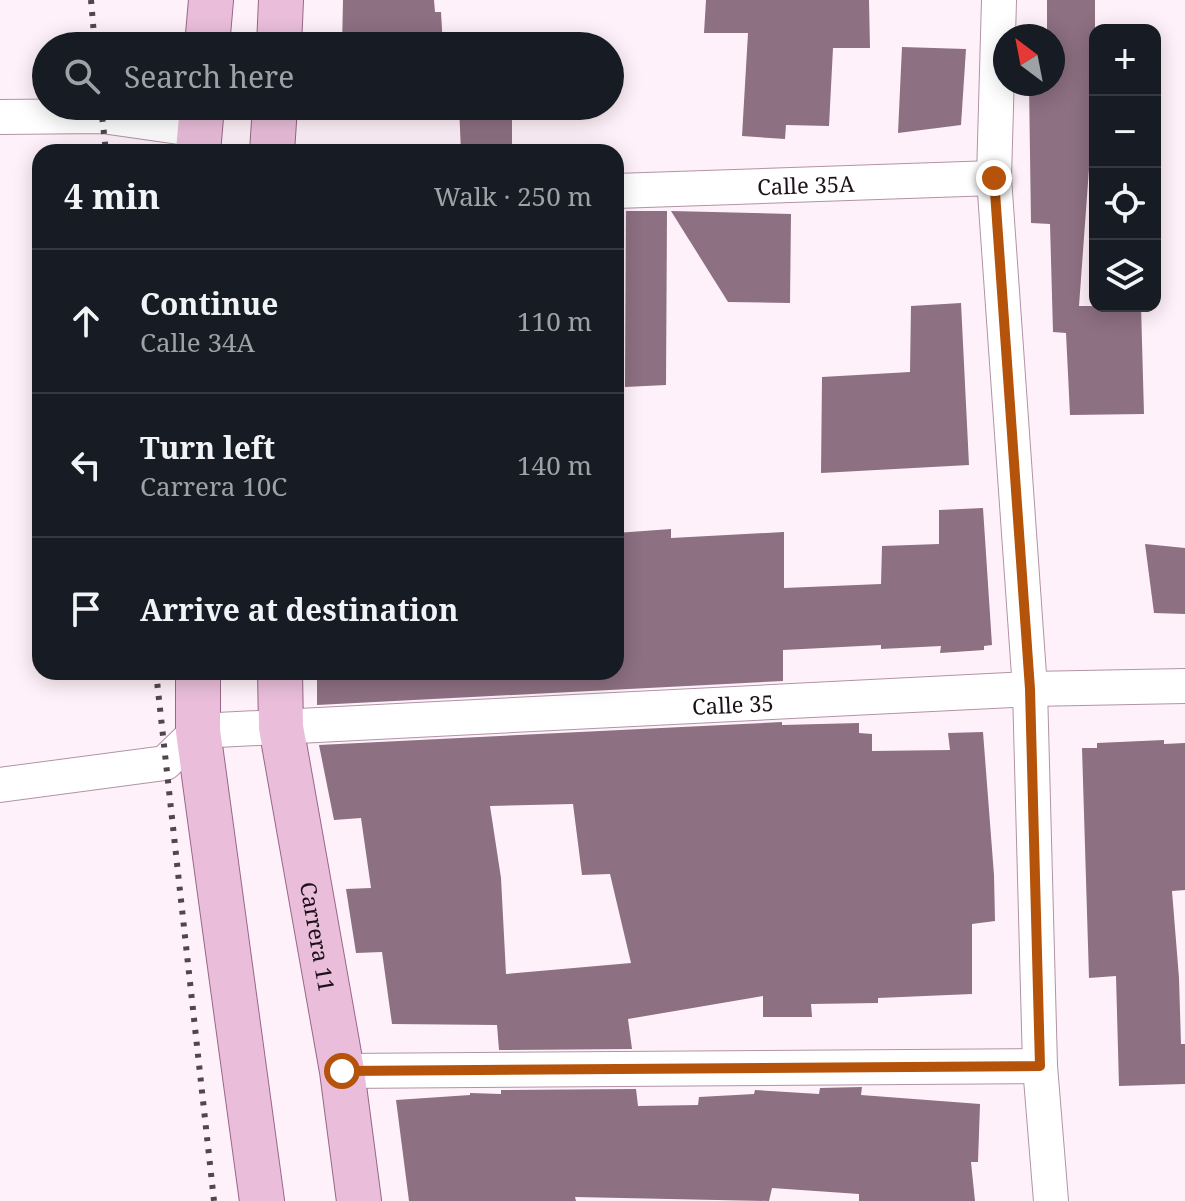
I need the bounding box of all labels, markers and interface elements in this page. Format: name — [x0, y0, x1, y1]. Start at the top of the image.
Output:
north arrow — [993, 24, 1065, 96]
map controls — [1089, 24, 1161, 312]
button: + — [1089, 24, 1161, 96]
search box — [32, 32, 624, 120]
icon: search — [60, 54, 104, 98]
text: Search here — [124, 56, 294, 97]
button: − — [1089, 96, 1161, 168]
route end — [976, 160, 1012, 196]
street label: Calle 35A — [757, 168, 855, 201]
button: locate — [1089, 168, 1161, 240]
text: 4 min — [64, 173, 160, 219]
text: Walk · 250 m — [434, 178, 592, 214]
button: layers — [1089, 240, 1161, 312]
text: Continue — [140, 283, 278, 324]
icon: ahead — [64, 299, 108, 343]
text: 110 m — [517, 303, 592, 339]
text: Calle 34A — [140, 324, 255, 360]
text: Turn left — [140, 427, 275, 468]
icon: left — [64, 443, 108, 487]
text: 140 m — [517, 447, 592, 483]
text: Carrera 10C — [140, 468, 287, 504]
icon: arrive — [64, 587, 108, 631]
text: Arrive at destination — [140, 589, 459, 630]
street label: Calle 35 — [691, 687, 774, 721]
street label: Carrera 11 — [294, 879, 343, 994]
route start — [324, 1053, 360, 1089]

